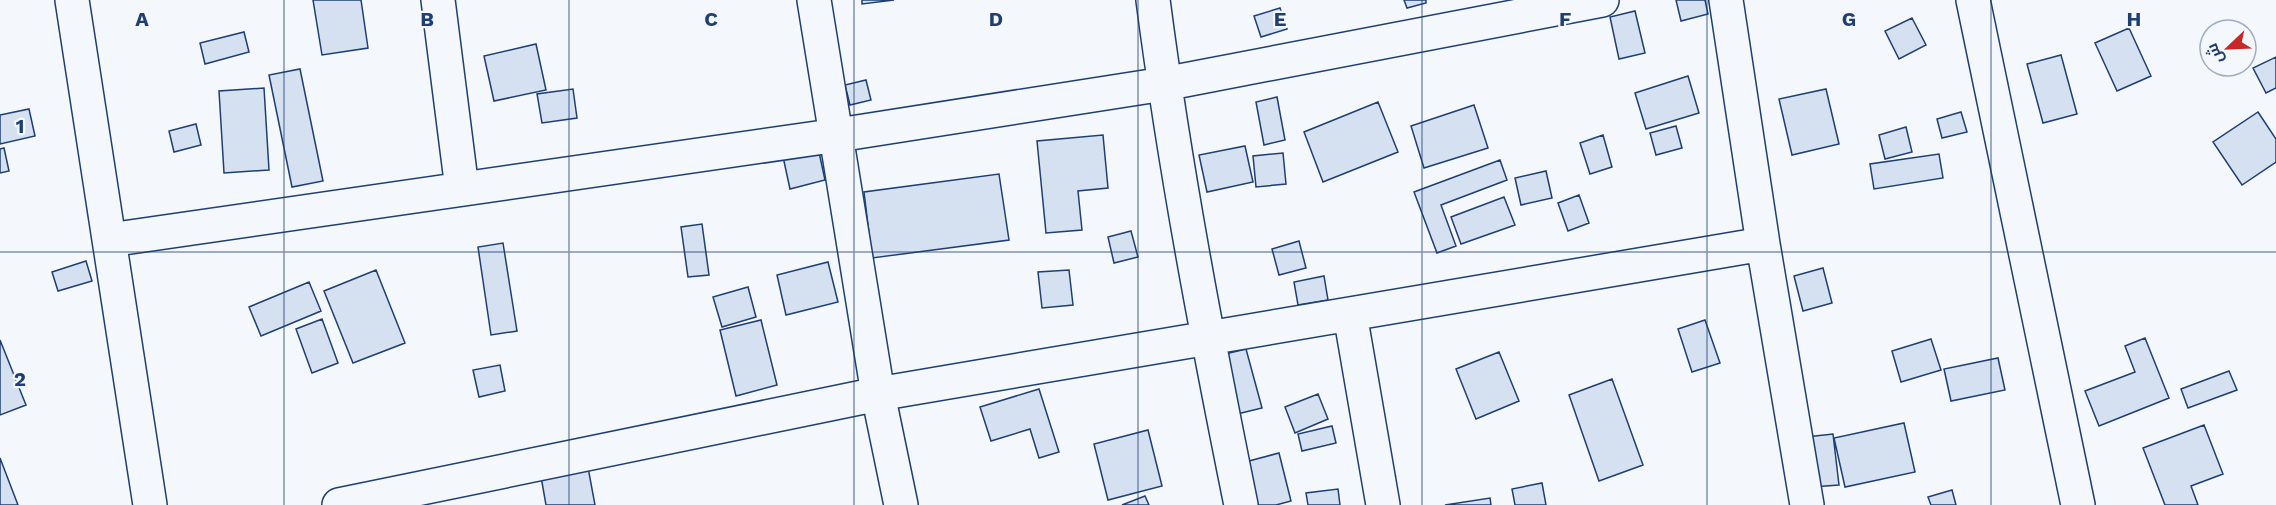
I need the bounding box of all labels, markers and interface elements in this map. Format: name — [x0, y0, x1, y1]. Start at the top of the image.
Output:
text: A — [135, 7, 149, 31]
text: B — [420, 7, 434, 31]
text: C — [704, 7, 718, 31]
text: D — [989, 7, 1003, 31]
text: E — [1274, 7, 1286, 31]
text: F — [1559, 7, 1571, 31]
text: G — [1842, 7, 1856, 31]
text: H — [2127, 7, 2141, 31]
north arrow — [2198, 18, 2258, 78]
text: ش — [2202, 41, 2227, 67]
text: 1 — [16, 114, 24, 138]
text: 2 — [14, 367, 26, 391]

